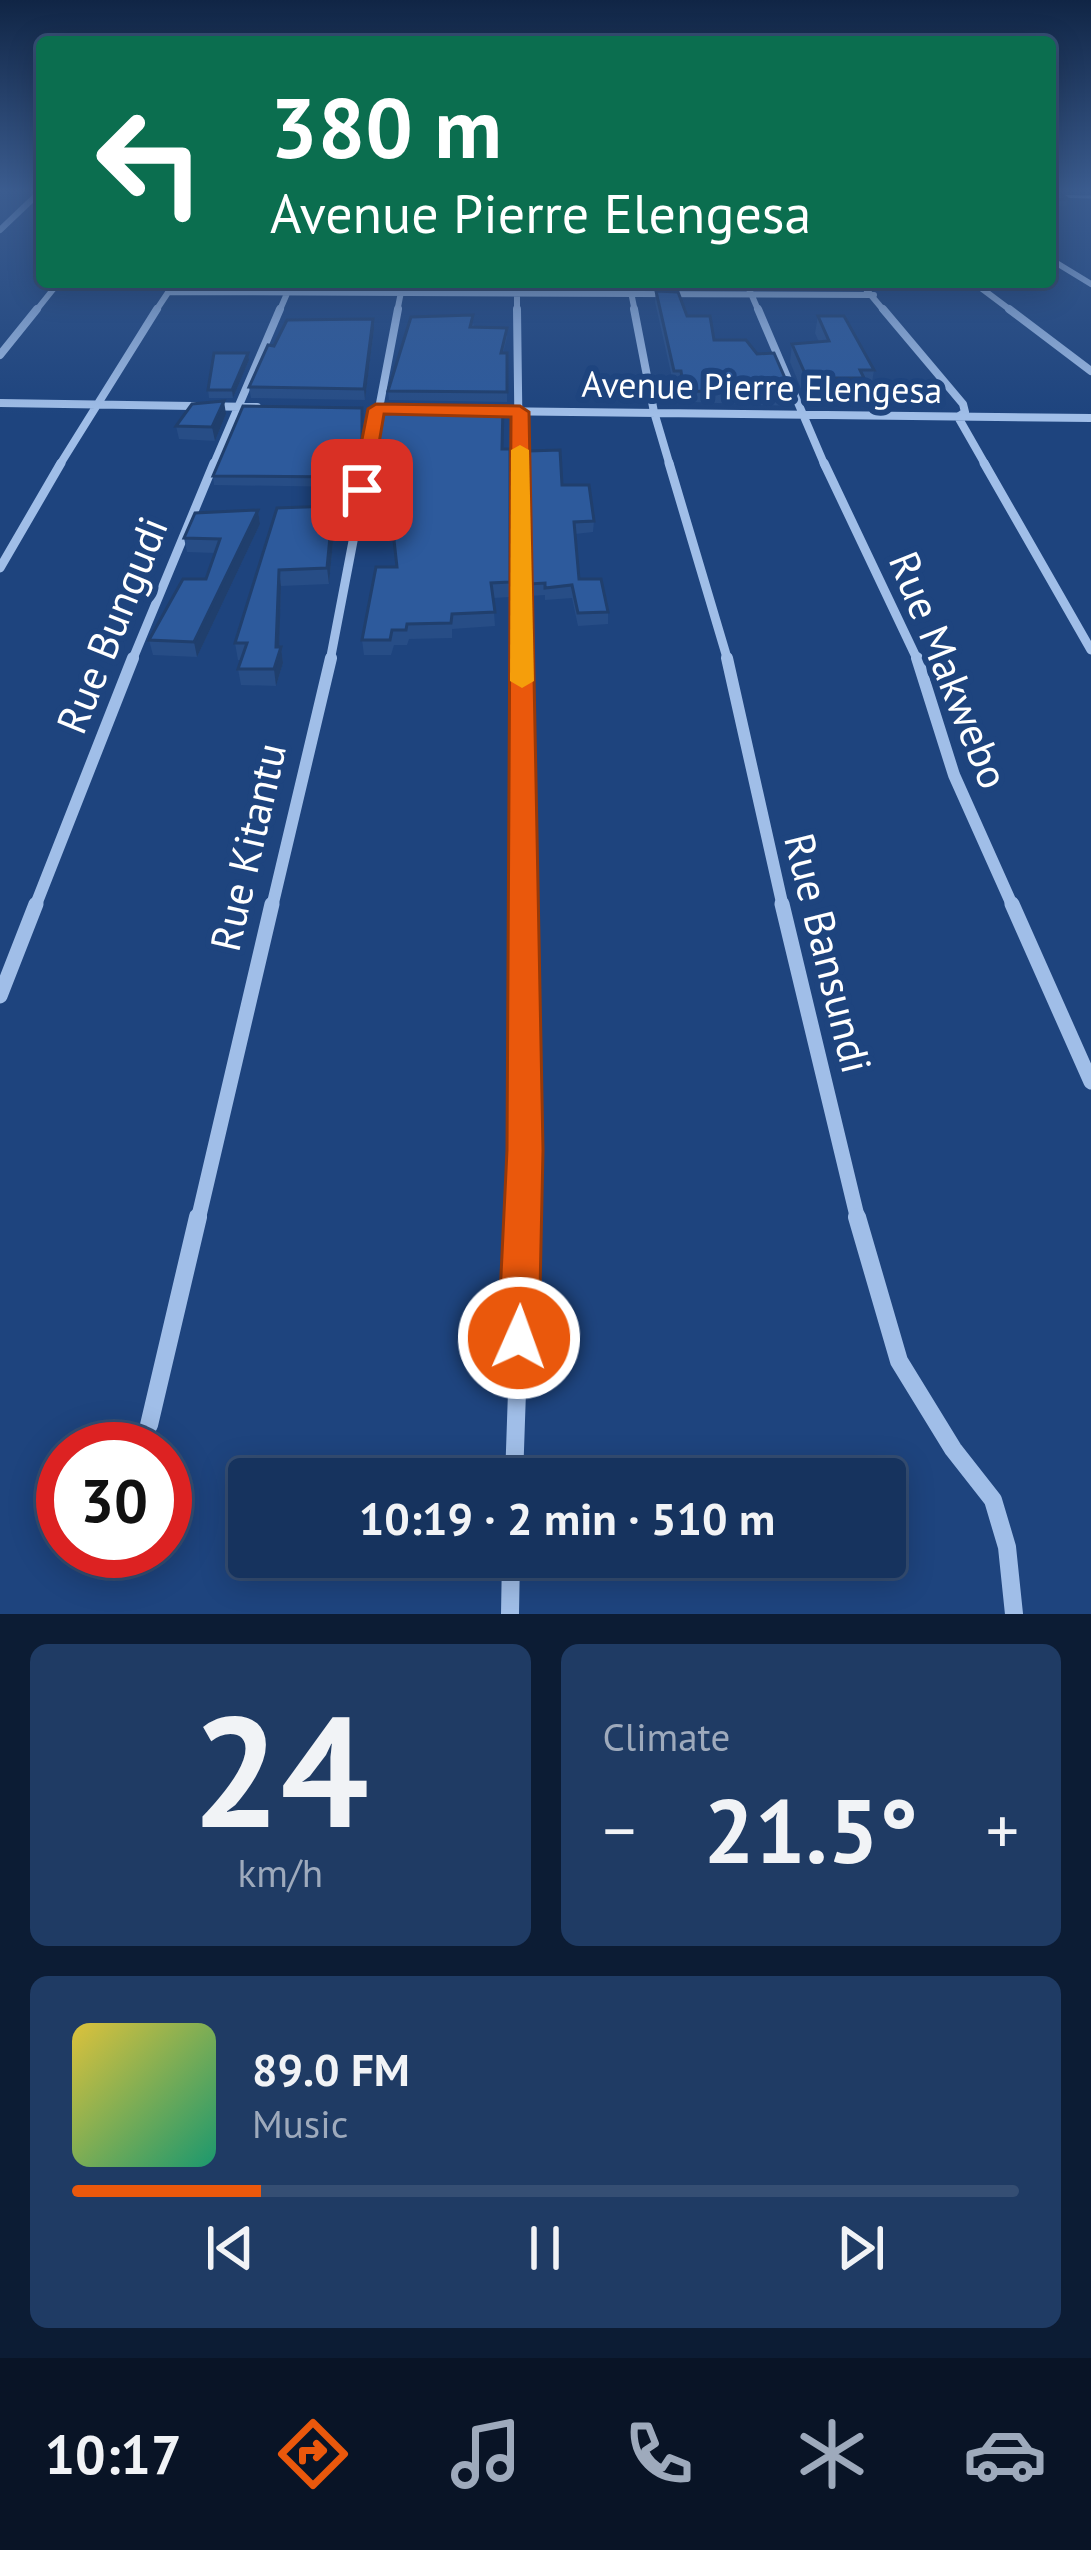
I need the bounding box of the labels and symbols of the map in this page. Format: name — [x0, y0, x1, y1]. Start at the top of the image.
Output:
street label: Avenue Pierre Elengesa — [581, 360, 943, 413]
pin — [311, 439, 413, 541]
street label: Rue Bungudi — [43, 508, 180, 741]
street label: Rue Makwebo — [877, 543, 1022, 796]
street label: Rue Kitantu — [197, 738, 298, 956]
street label: Rue Bansundi — [772, 827, 885, 1079]
position arrow — [456, 1275, 582, 1401]
speed limit sign: 30 — [36, 1422, 192, 1578]

